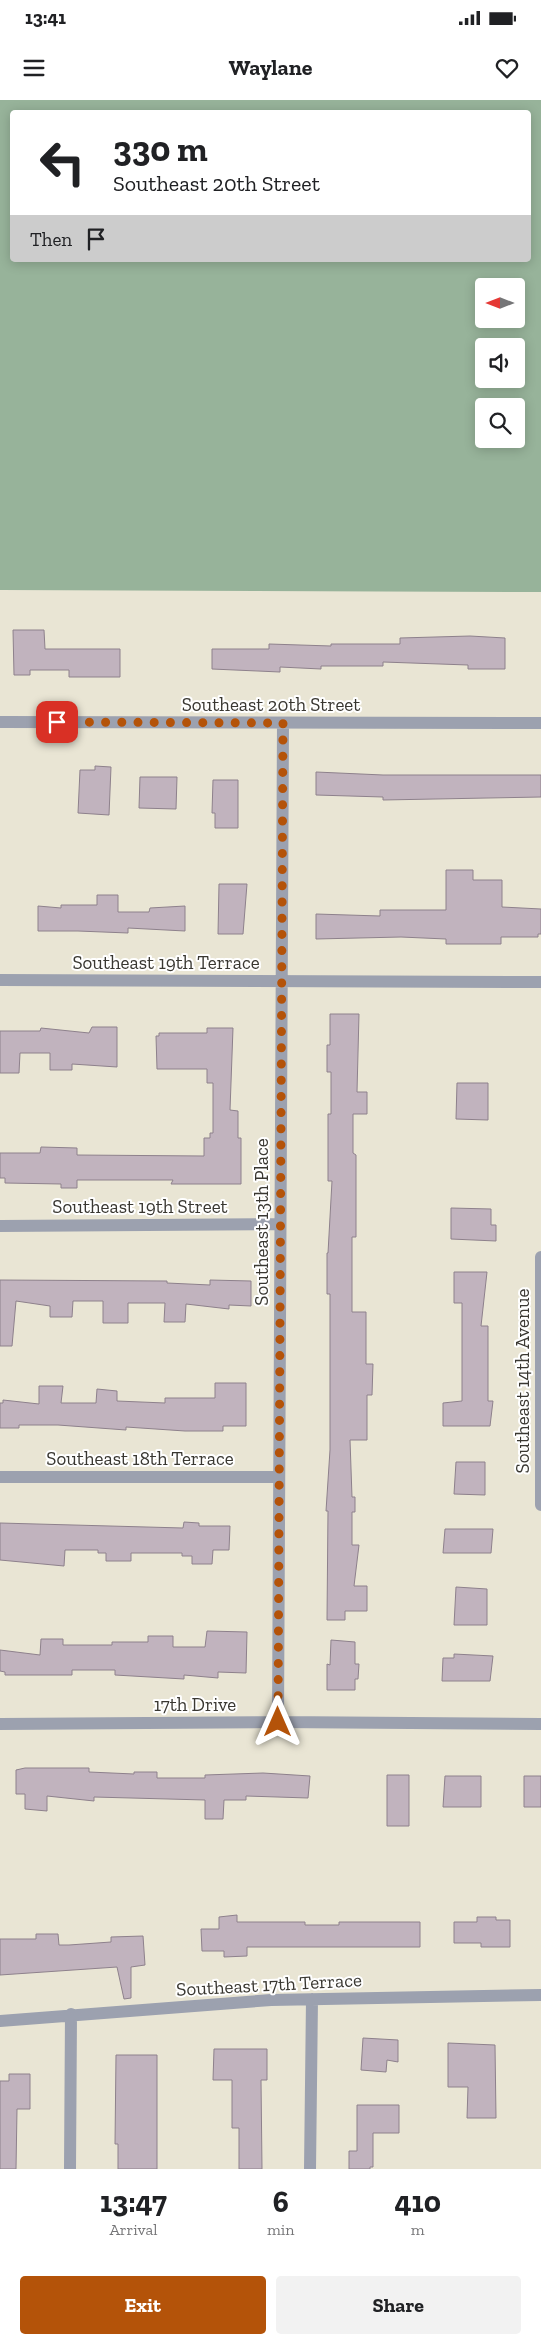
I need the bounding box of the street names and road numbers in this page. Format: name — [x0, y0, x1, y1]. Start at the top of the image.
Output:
street label: Southeast 20th Street — [182, 693, 360, 716]
street label: Southeast 19th Terrace — [72, 951, 260, 974]
street label: Southeast 13th Place — [250, 1138, 273, 1306]
street label: Southeast 19th Street — [52, 1195, 228, 1218]
street label: Southeast 14th Avenue — [511, 1288, 534, 1474]
street label: Southeast 18th Terrace — [46, 1447, 234, 1470]
street label: 17th Drive — [154, 1693, 236, 1716]
street label: Southeast 17th Terrace — [176, 1968, 362, 2001]

